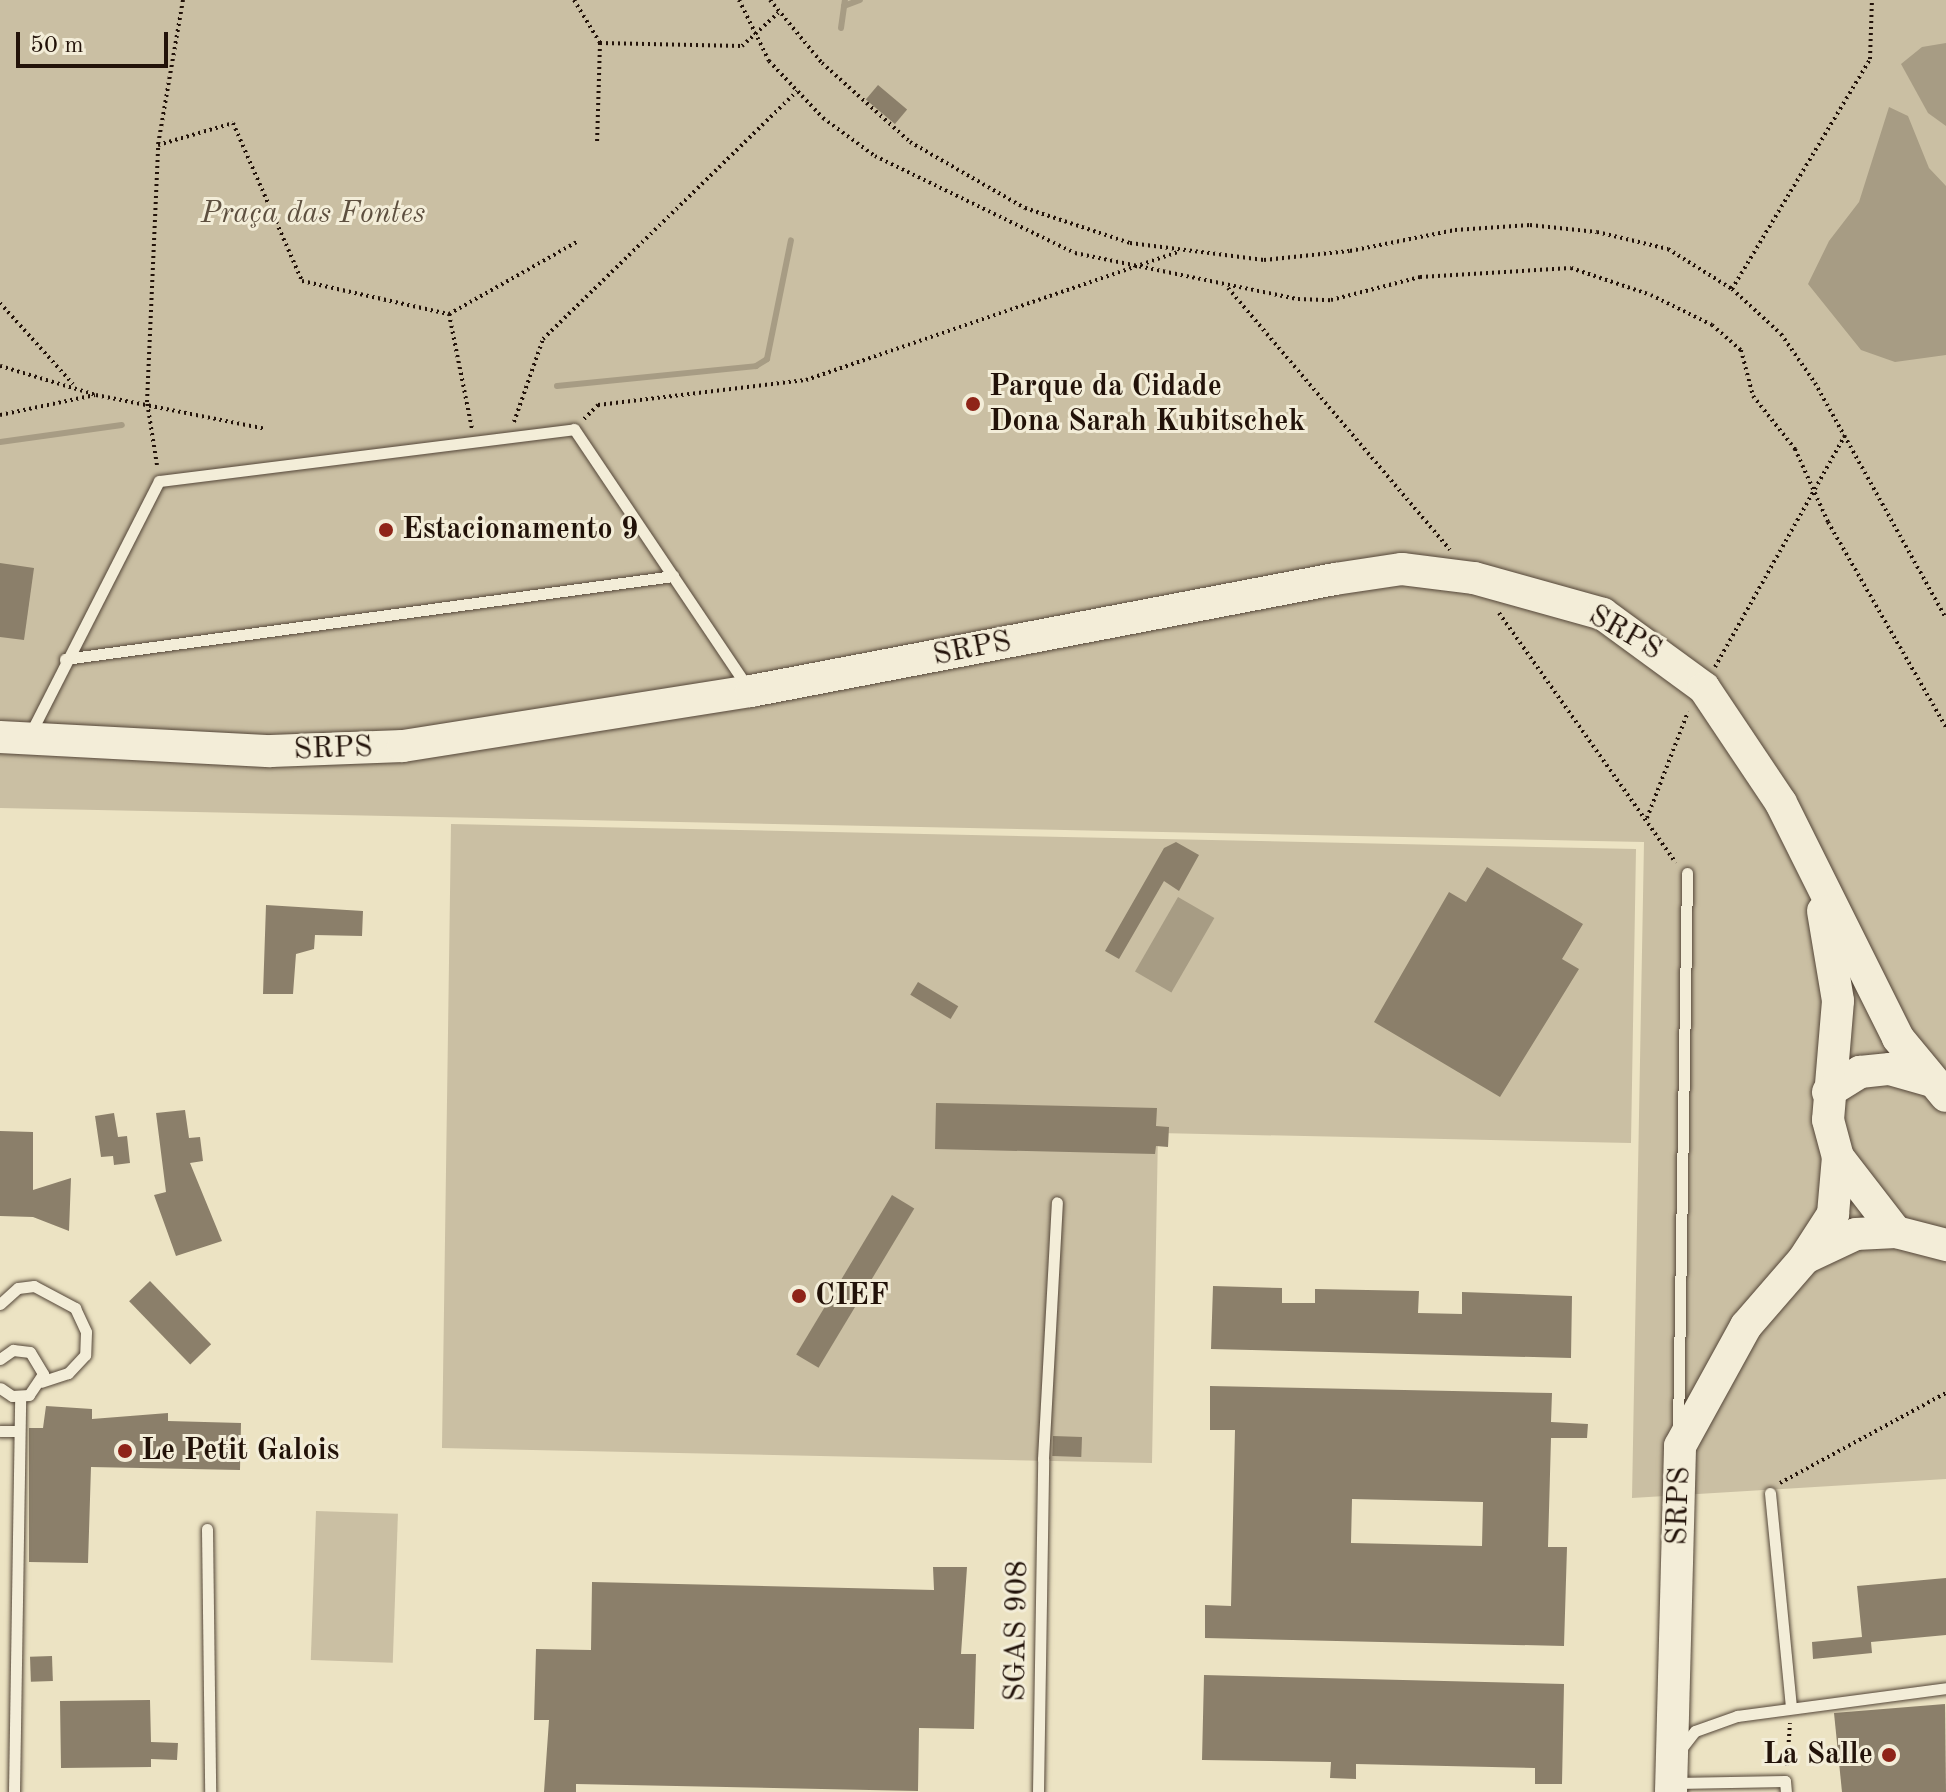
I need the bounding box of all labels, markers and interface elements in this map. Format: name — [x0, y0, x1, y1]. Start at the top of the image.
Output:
scale bar — [20, 16, 172, 66]
text: 50 m — [30, 34, 84, 58]
park label: Praça das Fontes — [201, 196, 425, 232]
place label: Parque da Cidade Dona Sarah Kubitschek — [989, 369, 1305, 440]
marker: Parque da Cidade Dona Sarah Kubitschek — [964, 395, 982, 413]
place label: Estacionamento 9 — [402, 512, 638, 548]
marker: Estacionamento 9 — [377, 521, 395, 539]
street label: SRPS — [1582, 598, 1668, 668]
street label: SRPS — [930, 624, 1014, 674]
street label: SRPS — [293, 730, 373, 768]
place label: CIEF — [815, 1278, 889, 1314]
marker: CIEF — [790, 1287, 808, 1305]
place label: Le Petit Galois — [141, 1433, 339, 1469]
marker: Le Petit Galois — [116, 1442, 134, 1460]
street label: SRPS — [1660, 1466, 1698, 1546]
street label: SGAS 908 — [998, 1560, 1036, 1702]
place label: La Salle — [1763, 1737, 1873, 1773]
marker: La Salle — [1880, 1746, 1898, 1764]

